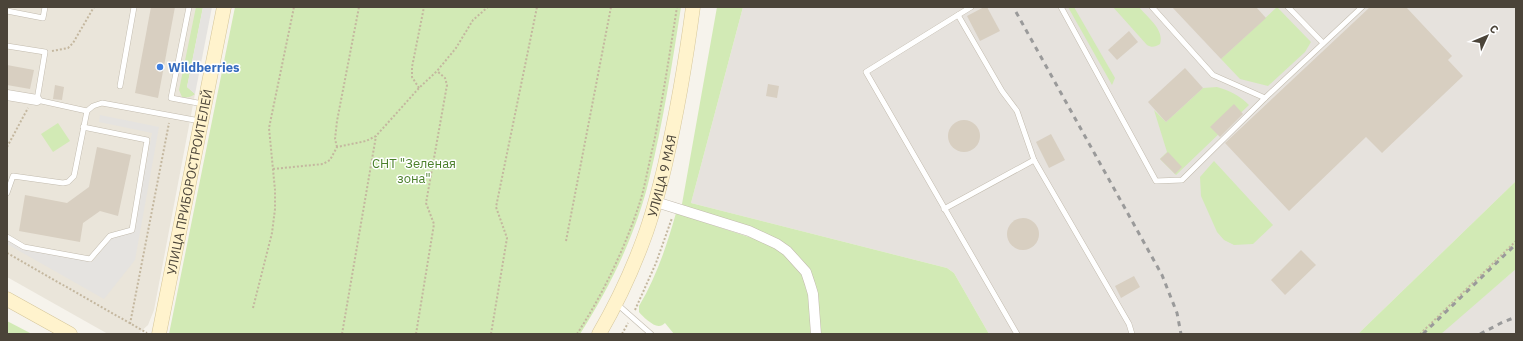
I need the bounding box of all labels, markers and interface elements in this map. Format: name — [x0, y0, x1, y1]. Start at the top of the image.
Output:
north arrow — [1467, 16, 1507, 56]
text: С — [1487, 22, 1502, 36]
place label: Wildberries — [168, 59, 240, 76]
marker: Wildberries — [155, 62, 165, 72]
street label: УЛИЦА ПРИБОРОСТРОИТЕЛЕЙ — [162, 87, 216, 276]
street label: УЛИЦА 9 МАЯ — [643, 133, 680, 219]
park label: СНТ "Зеленая зона" — [372, 155, 456, 187]

